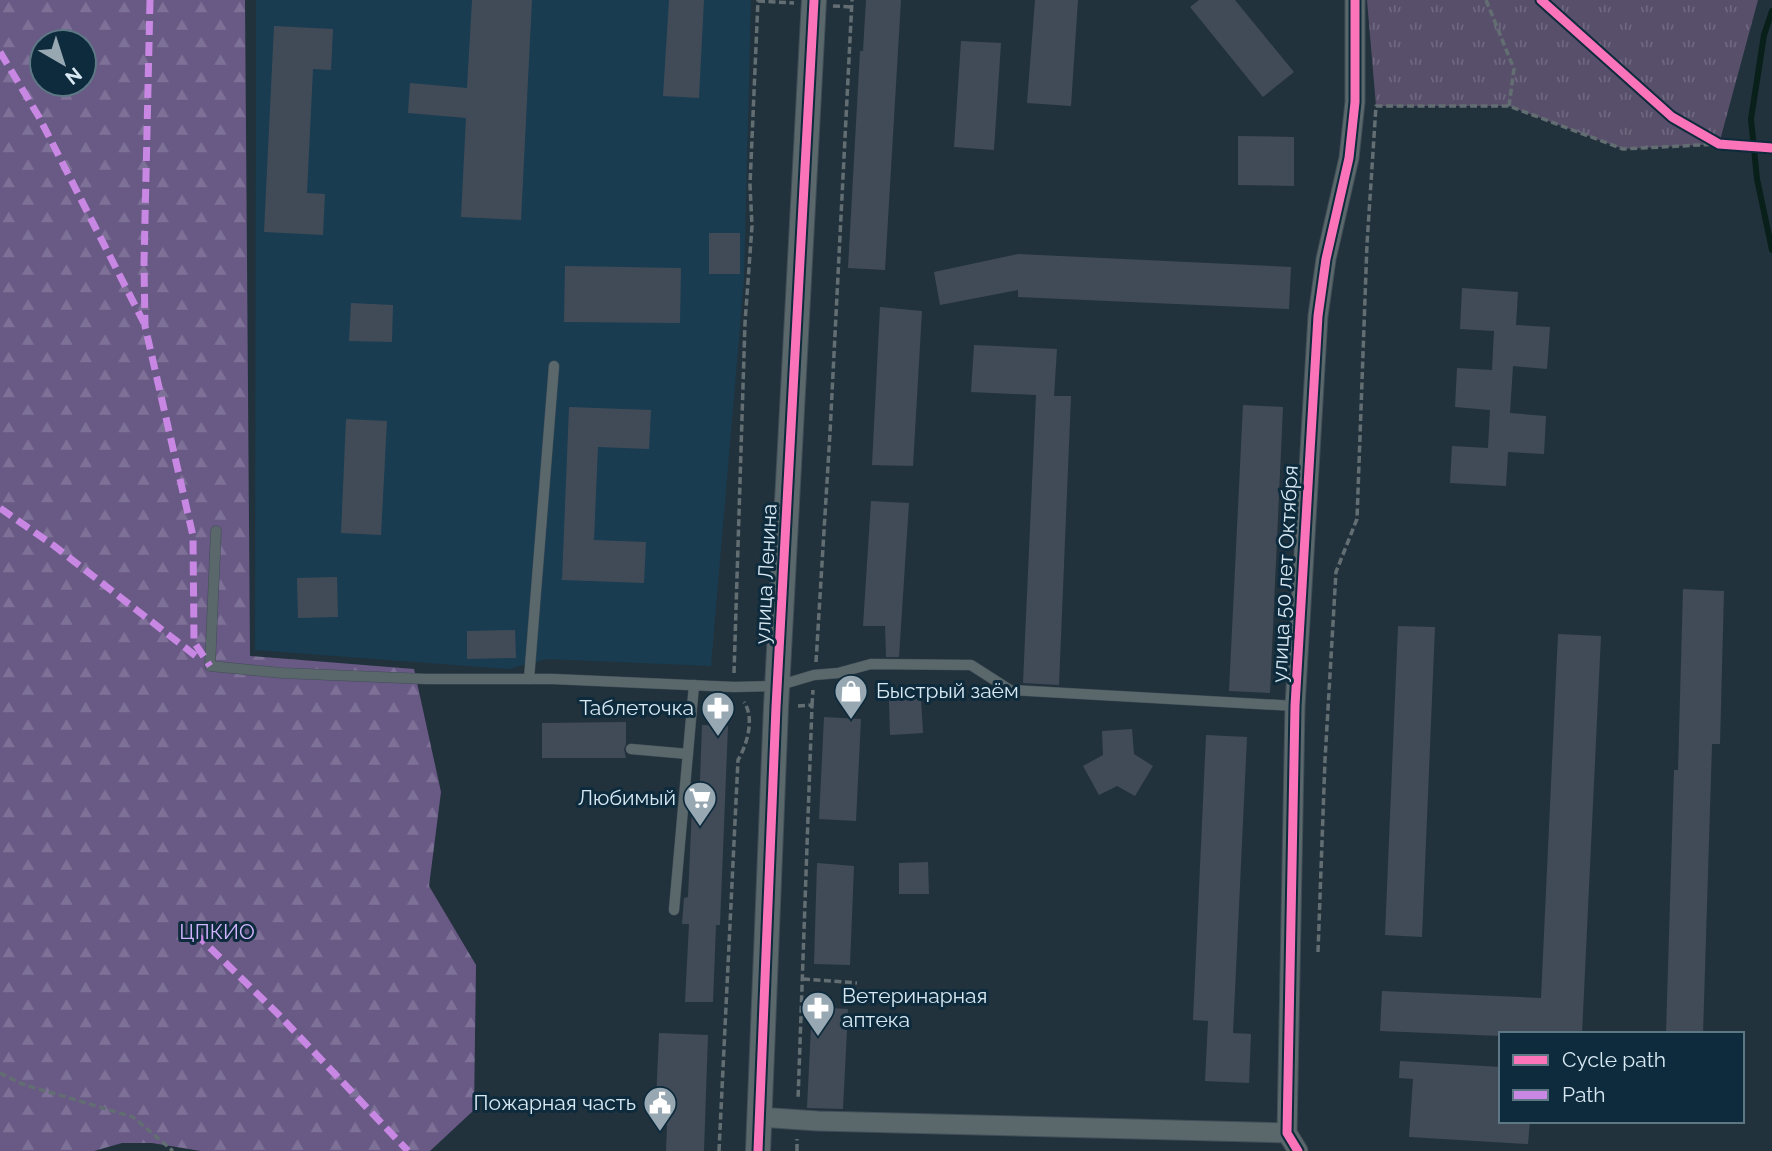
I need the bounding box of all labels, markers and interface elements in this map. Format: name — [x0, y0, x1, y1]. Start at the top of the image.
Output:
north arrow — [28, 28, 98, 98]
text: N — [61, 63, 86, 89]
street label: улица 50 лет Октября — [1266, 464, 1303, 683]
street label: улица Ленина — [749, 503, 782, 645]
shop icon: Быстрый заём — [832, 672, 870, 721]
place label: Быстрый заём — [876, 678, 1019, 703]
pharmacy icon: Таблеточка — [699, 689, 737, 738]
place label: Таблеточка — [579, 695, 694, 720]
supermarket icon: Любимый — [681, 779, 719, 828]
place label: Любимый — [578, 785, 676, 810]
park label: ЦПКИО — [179, 919, 255, 944]
place label: Ветеринарная аптека — [842, 983, 987, 1032]
pharmacy icon: Ветеринарная аптека — [799, 989, 837, 1038]
legend — [1499, 1032, 1744, 1123]
text: Cycle path — [1562, 1047, 1666, 1072]
text: Path — [1562, 1082, 1606, 1107]
public building icon: Пожарная часть — [641, 1084, 679, 1133]
place label: Пожарная часть — [474, 1090, 636, 1115]

